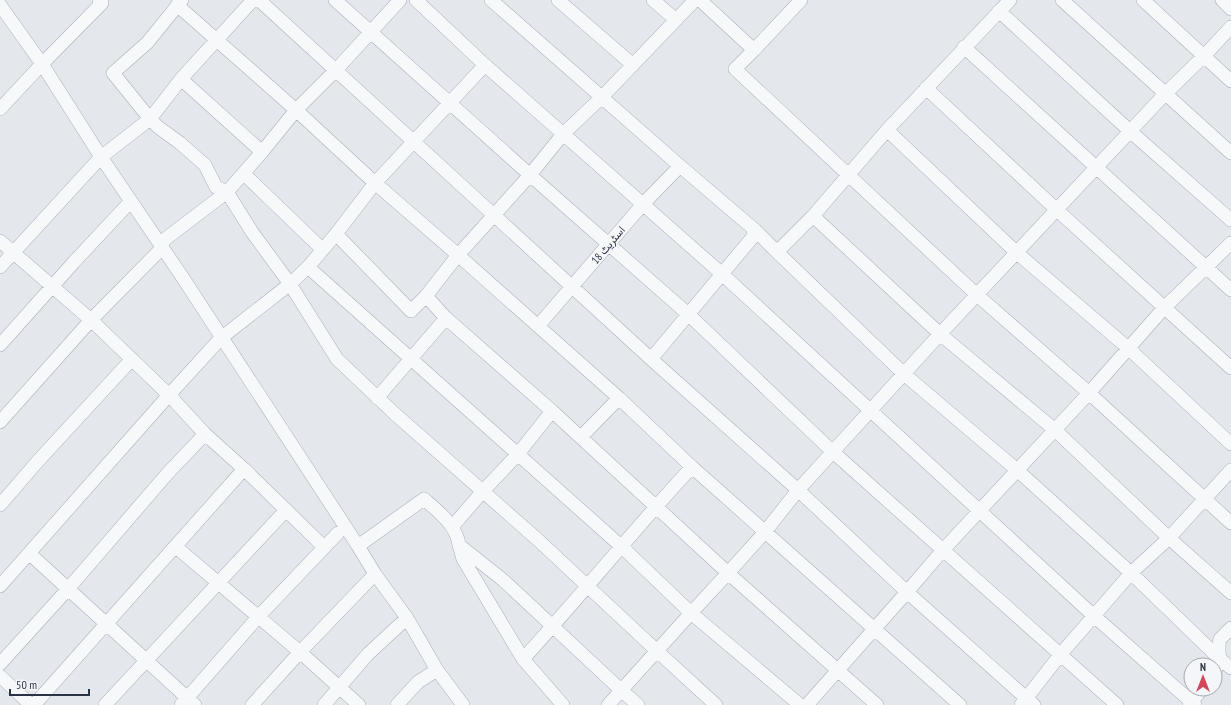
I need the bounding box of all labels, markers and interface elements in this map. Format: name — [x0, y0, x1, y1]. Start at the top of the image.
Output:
street label: اسٹریٹ 18 — [588, 223, 628, 267]
north arrow — [1183, 657, 1223, 697]
text: N — [1200, 660, 1206, 674]
scale bar — [10, 671, 89, 697]
text: 50 m — [16, 677, 37, 692]

